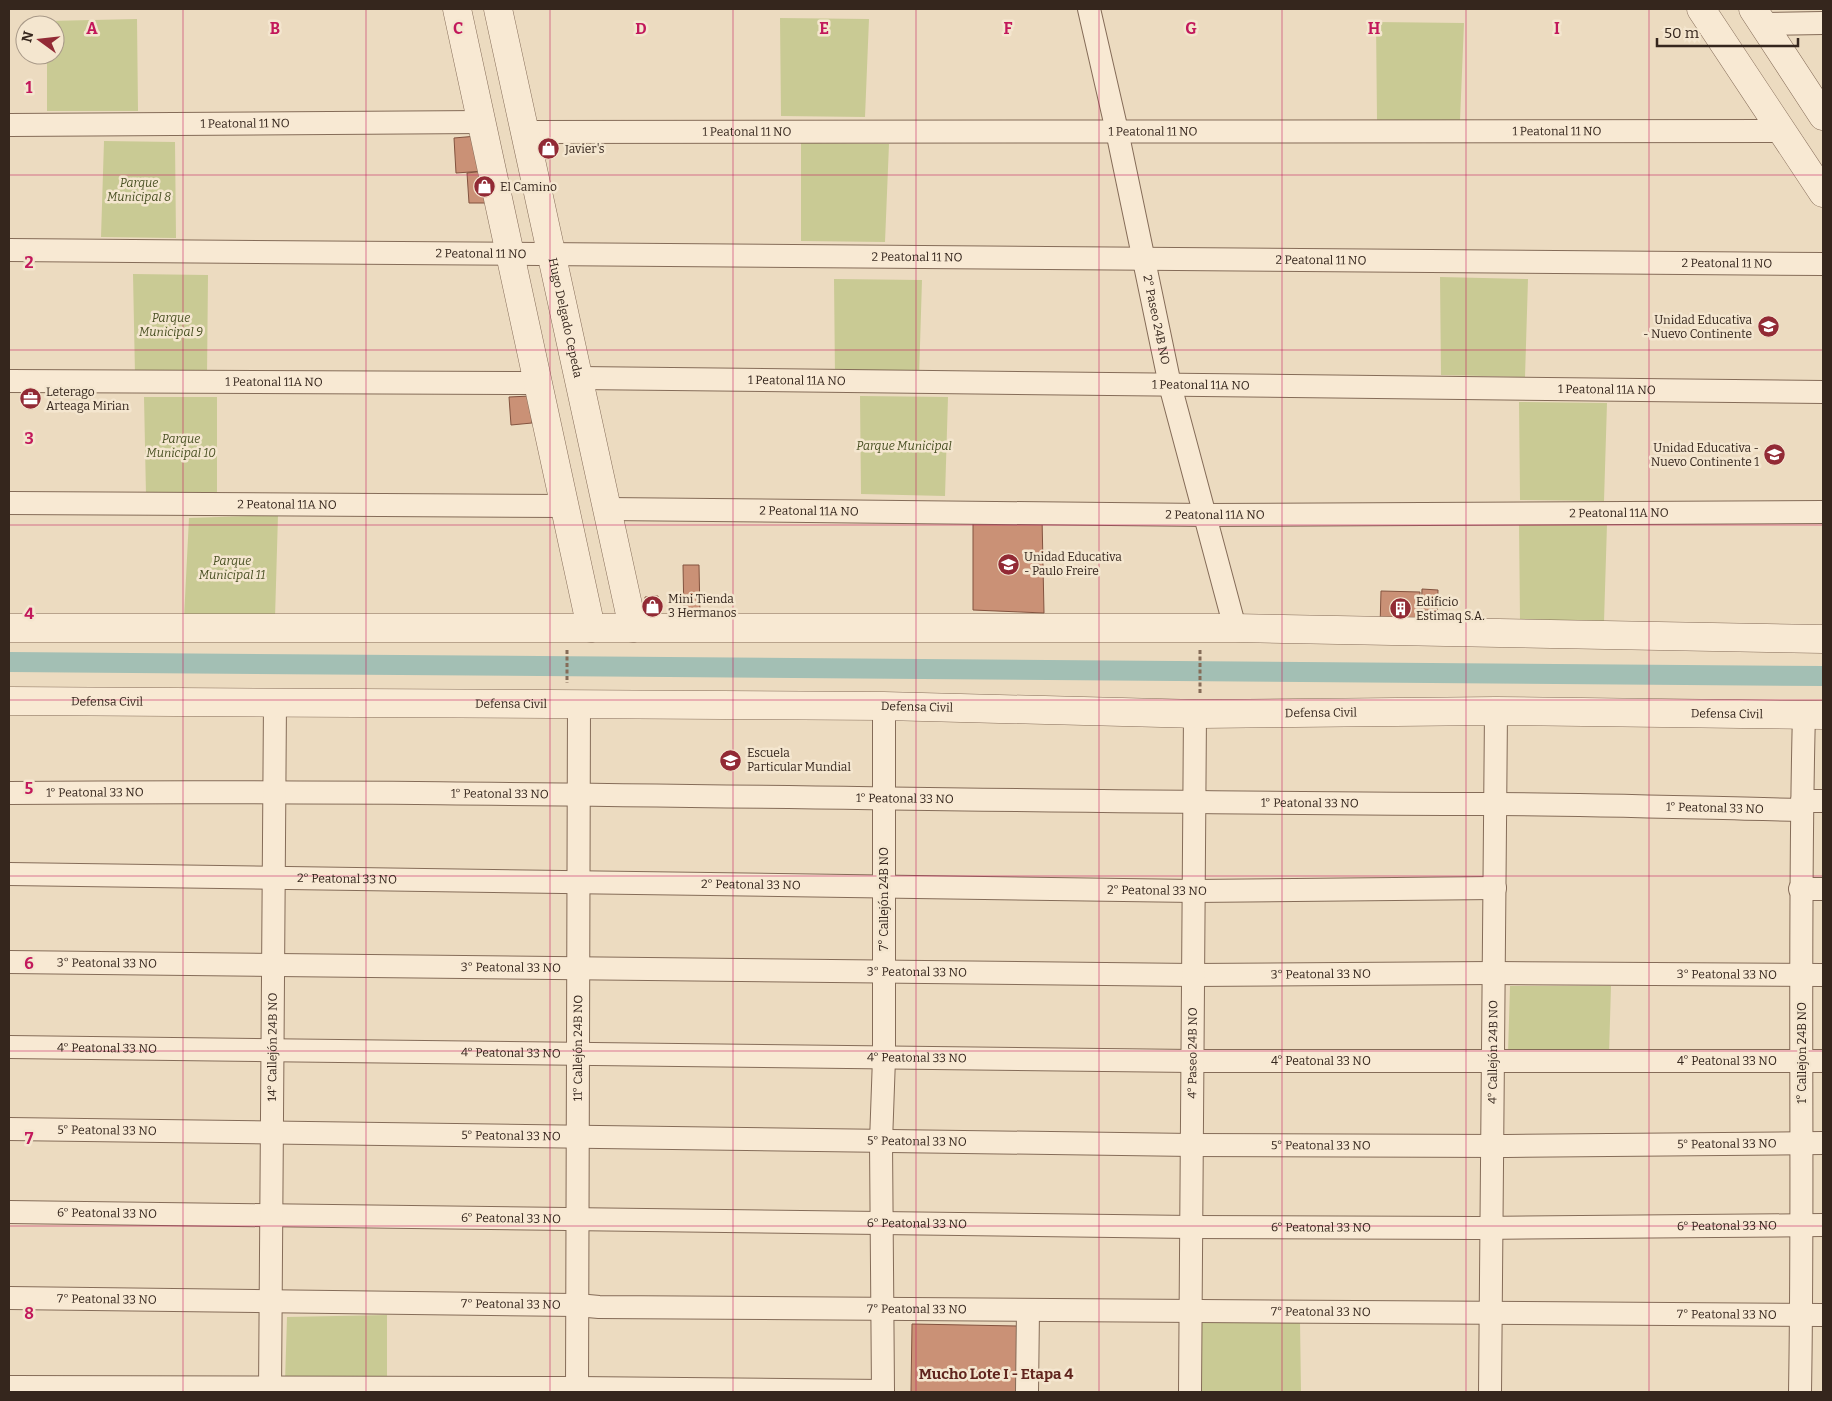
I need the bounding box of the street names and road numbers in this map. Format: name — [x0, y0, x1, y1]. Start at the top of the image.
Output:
street label: 1 Peatonal 11 NO — [200, 116, 290, 131]
street label: 1 Peatonal 11 NO — [1108, 124, 1198, 139]
street label: 1 Peatonal 11 NO — [1512, 124, 1602, 138]
street label: 1 Peatonal 11 NO — [702, 125, 792, 139]
street label: 2 Peatonal 11 NO — [436, 246, 526, 261]
street label: 2 Peatonal 11 NO — [872, 250, 962, 264]
street label: 2 Peatonal 11 NO — [1275, 253, 1366, 267]
street label: Hugo Delgado Cepeda — [545, 256, 585, 379]
street label: 2 Peatonal 11 NO — [1681, 256, 1772, 271]
street label: 2° Paseo 24B NO — [1140, 274, 1173, 366]
street label: 1 Peatonal 11A NO — [748, 373, 846, 388]
street label: 1 Peatonal 11A NO — [225, 375, 323, 389]
street label: 1 Peatonal 11A NO — [1152, 377, 1250, 393]
street label: 1 Peatonal 11A NO — [1558, 382, 1656, 397]
street label: 2 Peatonal 11A NO — [237, 497, 337, 512]
street label: 2 Peatonal 11A NO — [759, 504, 859, 519]
street label: 2 Peatonal 11A NO — [1569, 506, 1669, 520]
street label: 2 Peatonal 11A NO — [1165, 508, 1265, 522]
street label: Defensa Civil — [71, 694, 144, 709]
street label: Defensa Civil — [475, 697, 548, 711]
street label: Defensa Civil — [881, 699, 954, 715]
street label: Defensa Civil — [1285, 705, 1358, 720]
street label: Defensa Civil — [1691, 706, 1764, 721]
street label: 1° Peatonal 33 NO — [46, 785, 144, 800]
street label: 1° Peatonal 33 NO — [451, 786, 549, 801]
street label: 1° Peatonal 33 NO — [856, 791, 954, 806]
street label: 1° Peatonal 33 NO — [1261, 796, 1359, 810]
street label: 1° Peatonal 33 NO — [1666, 800, 1764, 816]
street label: 7° Callejón 24B NO — [877, 847, 891, 951]
street label: 2° Peatonal 33 NO — [297, 871, 397, 887]
street label: 2° Peatonal 33 NO — [701, 877, 801, 892]
street label: 2° Peatonal 33 NO — [1107, 883, 1207, 898]
street label: 3° Peatonal 33 NO — [57, 956, 157, 971]
street label: 3° Peatonal 33 NO — [461, 960, 561, 975]
street label: 3° Peatonal 33 NO — [867, 964, 967, 980]
street label: 3° Peatonal 33 NO — [1271, 967, 1371, 981]
street label: 3° Peatonal 33 NO — [1677, 967, 1777, 982]
street label: 14° Callejón 24B NO — [265, 992, 280, 1101]
street label: 11° Callejón 24B NO — [571, 995, 585, 1101]
street label: 4° Callejón 24B NO — [1486, 1000, 1500, 1104]
street label: 1° Callejon 24B NO — [1795, 1002, 1809, 1104]
street label: 4° Paseo 24B NO — [1185, 1007, 1200, 1099]
street label: 4° Peatonal 33 NO — [57, 1041, 157, 1056]
street label: 4° Peatonal 33 NO — [461, 1045, 561, 1061]
street label: 4° Peatonal 33 NO — [867, 1050, 967, 1065]
street label: 4° Peatonal 33 NO — [1271, 1054, 1371, 1068]
street label: 4° Peatonal 33 NO — [1677, 1054, 1777, 1068]
street label: 5° Peatonal 33 NO — [57, 1123, 157, 1138]
street label: 5° Peatonal 33 NO — [461, 1128, 561, 1143]
street label: 5° Peatonal 33 NO — [867, 1134, 967, 1149]
street label: 5° Peatonal 33 NO — [1677, 1136, 1777, 1151]
street label: 5° Peatonal 33 NO — [1271, 1138, 1371, 1153]
street label: 6° Peatonal 33 NO — [57, 1206, 157, 1221]
street label: 6° Peatonal 33 NO — [461, 1211, 561, 1226]
street label: 6° Peatonal 33 NO — [867, 1216, 967, 1231]
street label: 6° Peatonal 33 NO — [1677, 1218, 1777, 1233]
street label: 6° Peatonal 33 NO — [1271, 1220, 1371, 1235]
street label: 7° Peatonal 33 NO — [57, 1292, 157, 1307]
street label: 7° Peatonal 33 NO — [461, 1297, 561, 1312]
street label: 7° Peatonal 33 NO — [867, 1302, 967, 1316]
street label: 7° Peatonal 33 NO — [1271, 1304, 1371, 1319]
street label: 7° Peatonal 33 NO — [1677, 1307, 1777, 1322]

